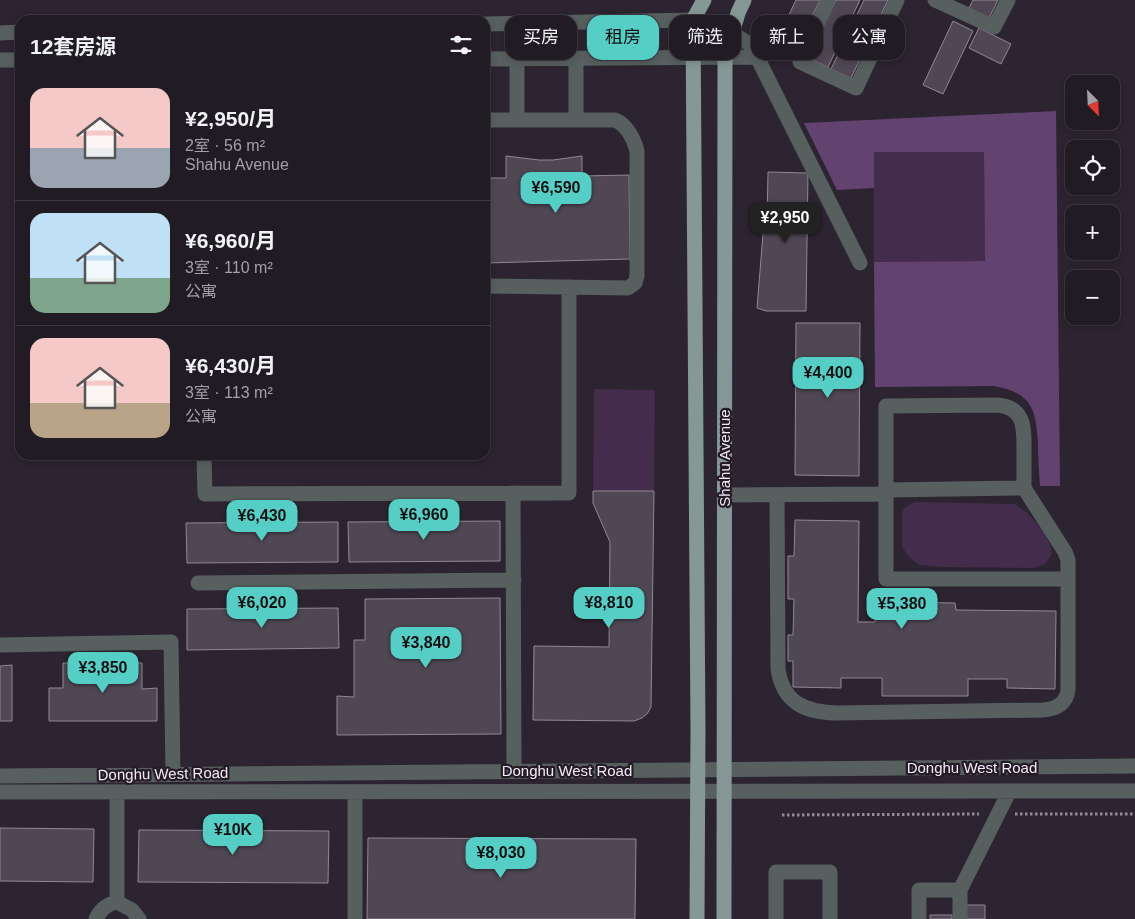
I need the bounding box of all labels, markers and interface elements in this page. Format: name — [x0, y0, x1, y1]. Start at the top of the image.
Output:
chip: 买房 — [505, 15, 577, 60]
chip: 租房 — [587, 15, 659, 60]
chip: 筛选 — [669, 15, 741, 60]
chip: 新上 — [751, 15, 823, 60]
chip: 公寓 — [833, 15, 905, 60]
icon: filters — [447, 31, 475, 59]
text: 12套房源 — [30, 35, 116, 58]
north arrow — [1065, 75, 1120, 130]
map controls — [1065, 75, 1120, 325]
text: ¥2,950/月 — [185, 107, 276, 130]
icon: home — [70, 108, 130, 168]
text: 2室 · 56 m² — [185, 137, 265, 154]
button: locate — [1065, 140, 1120, 195]
text: Shahu Avenue — [185, 156, 289, 173]
pin: ¥6,590 — [515, 172, 597, 214]
text: ¥6,590 — [532, 179, 580, 196]
pin: ¥2,950 — [744, 202, 826, 244]
button: + — [1065, 205, 1120, 260]
text: ¥2,950 — [761, 209, 809, 226]
text: ¥6,960/月 — [185, 229, 276, 252]
icon: home — [70, 233, 130, 293]
text: 3室 · 110 m² — [185, 259, 273, 276]
button: − — [1065, 270, 1120, 325]
text: 公寓 — [185, 283, 217, 300]
text: ¥6,430/月 — [185, 354, 276, 377]
pin: ¥4,400 — [787, 356, 869, 399]
icon: home — [70, 358, 130, 418]
text: ¥4,400 — [804, 364, 852, 381]
text: 3室 · 113 m² — [185, 384, 273, 401]
text: 公寓 — [185, 408, 217, 425]
street label: Shahu Avenue — [716, 409, 733, 507]
pin: ¥6,960 — [383, 498, 465, 541]
pin: ¥6,430 — [221, 500, 303, 542]
text: ¥6,960 — [400, 506, 448, 523]
text: ¥6,430 — [238, 507, 286, 524]
pin: ¥6,020 — [221, 586, 303, 629]
pin: ¥8,810 — [568, 586, 650, 629]
pin: ¥5,380 — [861, 588, 943, 630]
text: ¥6,020 — [238, 594, 286, 611]
text: ¥8,810 — [585, 594, 633, 611]
text: ¥5,380 — [878, 595, 926, 612]
pin: ¥3,840 — [385, 626, 467, 669]
text: ¥3,840 — [402, 634, 450, 651]
pin: ¥3,850 — [62, 652, 144, 694]
text: ¥3,850 — [79, 659, 127, 676]
street label: Donghu West Road — [907, 759, 1037, 776]
street label: Donghu West Road — [502, 762, 632, 779]
street label: Donghu West Road — [98, 764, 228, 783]
pin: ¥10K — [203, 814, 263, 856]
text: ¥10K — [214, 821, 252, 838]
pin: ¥8,030 — [460, 836, 542, 879]
text: ¥8,030 — [477, 844, 525, 861]

